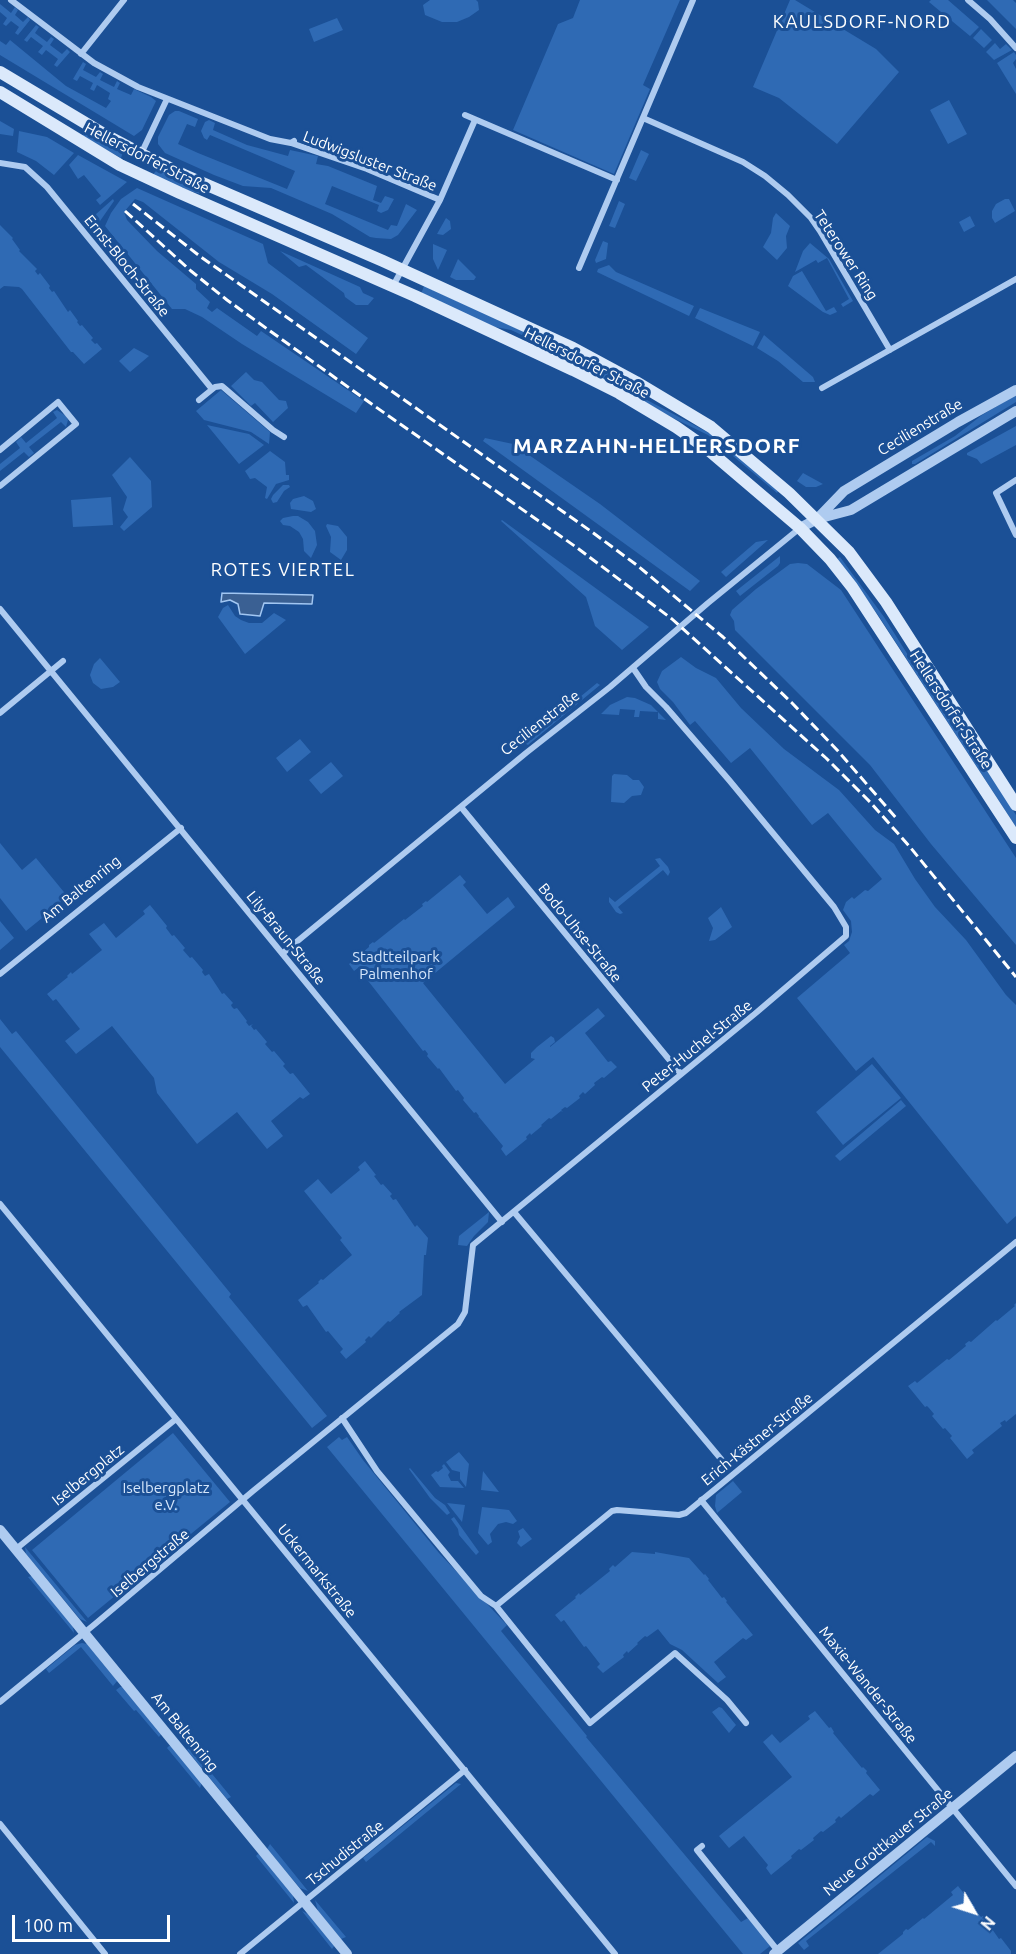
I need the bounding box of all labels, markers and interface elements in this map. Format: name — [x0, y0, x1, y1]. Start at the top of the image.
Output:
district label: KAULSDORF-NORD — [773, 11, 951, 33]
street label: Hellersdorfer Straße — [81, 119, 213, 197]
street label: Ludwigsluster Straße — [300, 127, 440, 195]
street label: Teterower Ring — [810, 207, 882, 303]
street label: Ernst-Bloch-Straße — [80, 212, 174, 320]
street label: Hellersdorfer Straße — [521, 324, 653, 402]
street label: Cecilienstraße — [874, 395, 966, 459]
district label: MARZAHN-HELLERSDORF — [513, 433, 801, 459]
district label: ROTES VIERTEL — [211, 559, 355, 581]
street label: Hellersdorfer Straße — [906, 647, 996, 773]
street label: Cecilienstraße — [497, 686, 583, 760]
street label: Am Baltenring — [38, 852, 124, 926]
street label: Bodo-Uhse-Straße — [534, 880, 626, 986]
street label: Lily-Braun-Straße — [243, 887, 329, 989]
park label: Stadtteilpark Palmenhof — [352, 948, 440, 983]
street label: Peter-Huchel-Straße — [638, 996, 756, 1096]
street label: Erich-Kästner-Straße — [698, 1389, 816, 1489]
street label: Iselbergplatz — [48, 1441, 128, 1509]
park label: Iselbergplatz e.V. — [122, 1479, 210, 1514]
street label: Uckermarkstraße — [274, 1520, 360, 1622]
street label: Iselbergstraße — [107, 1525, 193, 1601]
street label: Maxie-Wander-Straße — [815, 1623, 921, 1747]
street label: Am Baltenring — [148, 1689, 222, 1775]
street label: Neue Grottkauer Straße — [820, 1784, 956, 1900]
street label: Tschudistraße — [303, 1816, 387, 1890]
north arrow — [944, 1882, 1004, 1942]
scale bar — [15, 1903, 172, 1941]
text: N — [977, 1913, 999, 1934]
text: 100 m — [23, 1915, 73, 1935]

